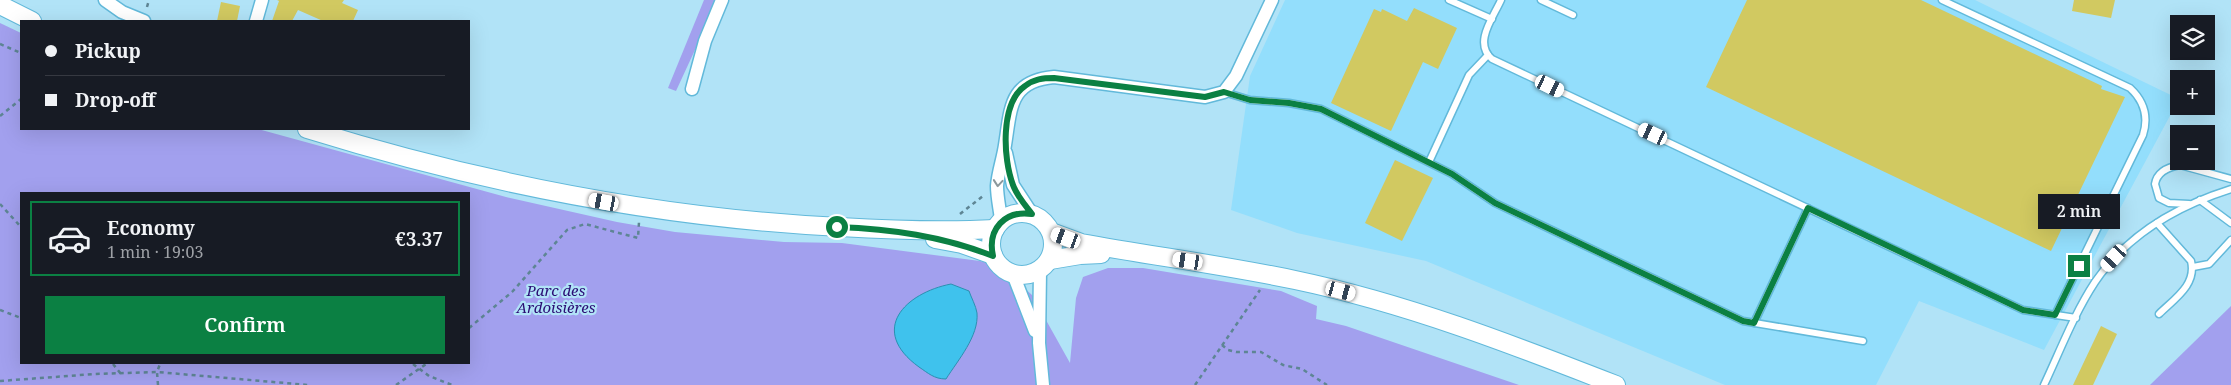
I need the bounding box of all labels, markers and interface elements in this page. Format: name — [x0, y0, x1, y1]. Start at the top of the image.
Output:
map controls — [2170, 15, 2215, 170]
button: layers — [2170, 15, 2215, 60]
text: Pickup — [75, 38, 141, 64]
button: + — [2170, 70, 2215, 115]
car — [1533, 73, 1566, 99]
text: Drop-off — [75, 87, 155, 113]
car — [1636, 121, 1669, 147]
button: − — [2170, 125, 2215, 170]
one-way arrow — [993, 179, 1004, 187]
car — [587, 192, 620, 212]
callout: 2 min — [2038, 194, 2120, 228]
text: 2 min — [2057, 200, 2101, 222]
text: Economy — [107, 215, 195, 241]
icon: car — [47, 216, 92, 261]
route start — [826, 216, 848, 238]
text: €3.37 — [395, 226, 443, 252]
car — [1049, 226, 1082, 250]
text: 1 min · 19:03 — [107, 241, 203, 263]
car — [2098, 242, 2129, 274]
car — [1172, 251, 1203, 271]
route end — [2068, 255, 2090, 277]
park label: Parc des Ardoisières — [515, 280, 596, 317]
car — [1324, 280, 1357, 302]
button: Confirm — [45, 296, 445, 354]

